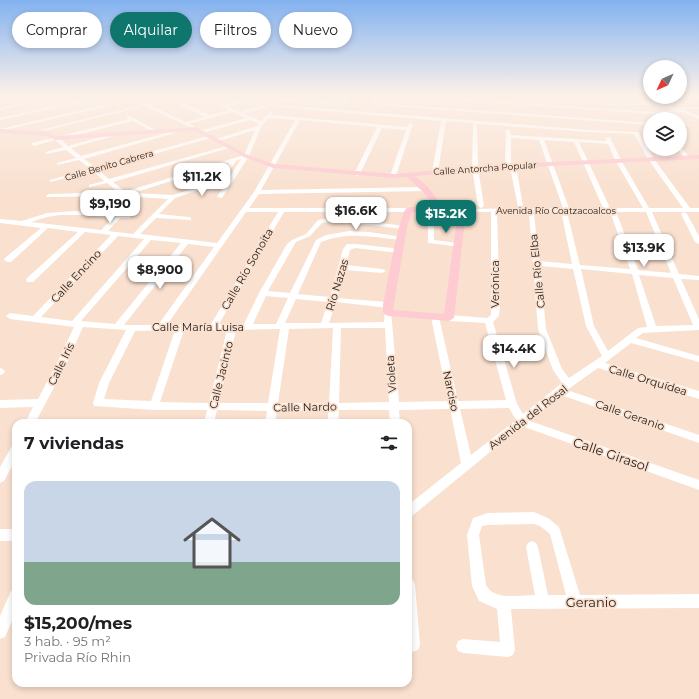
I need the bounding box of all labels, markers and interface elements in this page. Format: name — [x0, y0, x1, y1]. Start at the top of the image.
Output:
chip: Comprar — [12, 12, 102, 48]
chip: Alquilar — [110, 12, 192, 48]
chip: Filtros — [200, 12, 271, 48]
chip: Nuevo — [279, 12, 352, 48]
north arrow — [643, 60, 687, 104]
map controls — [643, 60, 687, 156]
button: layers — [643, 112, 687, 156]
street label: Calle Benito Cabrera — [63, 147, 155, 183]
street label: Calle Antorcha Popular — [433, 159, 537, 177]
pin: $11.2K — [169, 163, 235, 197]
text: $11.2K — [182, 168, 222, 184]
pin: $9,190 — [77, 190, 143, 224]
text: $9,190 — [89, 195, 131, 211]
pin: $16.6K — [323, 197, 389, 231]
pin: $15.2K — [413, 200, 479, 234]
text: $16.6K — [335, 202, 377, 218]
text: $15.2K — [425, 205, 467, 221]
street label: Avenida Río Coatzacoalcos — [496, 205, 616, 216]
street label: Calle Río Sonoita — [218, 226, 276, 312]
street label: Calle Río Elba — [526, 233, 548, 309]
pin: $13.9K — [611, 234, 677, 268]
text: $13.9K — [623, 239, 665, 255]
street label: Calle Encino — [48, 246, 104, 306]
pin: $8,900 — [127, 256, 193, 290]
street label: Río Nazas — [322, 257, 352, 313]
street label: Verónica — [488, 260, 502, 308]
text: $8,900 — [137, 261, 183, 277]
street label: Calle María Luisa — [152, 320, 244, 334]
pin: $14.4K — [481, 335, 547, 369]
street label: Calle Iris — [45, 340, 78, 388]
street label: Calle Jacinto — [206, 340, 236, 410]
text: $14.4K — [492, 340, 536, 356]
street label: Violeta — [383, 355, 399, 393]
street label: Calle Orquídea — [607, 361, 689, 399]
street label: Narciso — [440, 369, 462, 413]
street label: Avenida del Rosal — [486, 382, 570, 452]
street label: Calle Geranio — [593, 397, 667, 433]
street label: Calle Nardo — [273, 399, 337, 415]
icon: filters — [378, 432, 400, 454]
text: 7 viviendas — [24, 433, 124, 453]
street label: Calle Girasol — [571, 434, 651, 474]
icon: home — [176, 507, 248, 579]
street label: Geranio — [566, 594, 616, 610]
text: $15,200/mes — [24, 613, 132, 633]
text: 3 hab. · 95 m² — [24, 633, 111, 649]
text: Privada Río Rhin — [24, 649, 131, 665]

